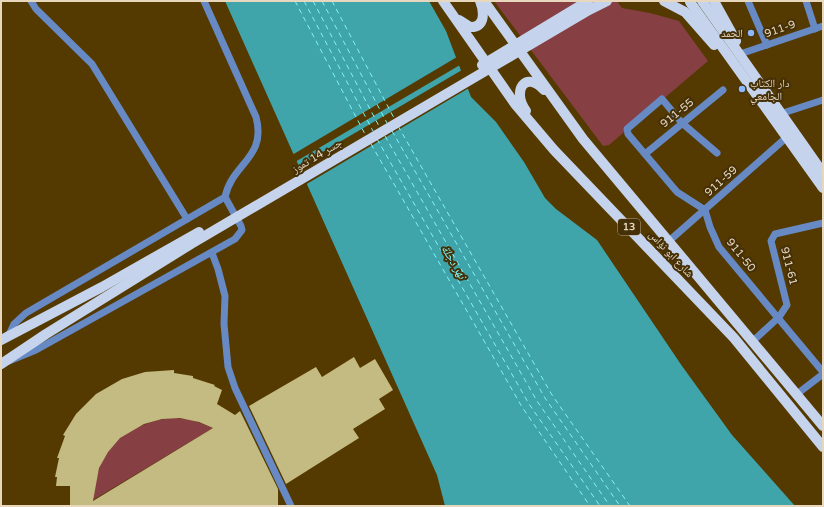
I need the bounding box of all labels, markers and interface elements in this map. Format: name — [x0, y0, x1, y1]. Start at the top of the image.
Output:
street label: 911-9 — [763, 18, 797, 40]
place label: الحمد — [721, 27, 743, 40]
marker: الحمد — [746, 28, 756, 38]
place label: دار الكتاب الجامعي — [750, 77, 790, 104]
marker: دار الكتاب الجامعي — [737, 84, 747, 94]
street label: 911-55 — [658, 96, 696, 130]
street label: جسر 14 تموز — [289, 136, 344, 177]
street label: 911-59 — [702, 163, 740, 199]
road number: 13 — [618, 219, 640, 235]
street label: شارع ابو نؤاس — [646, 228, 696, 280]
street label: 911-50 — [724, 236, 758, 274]
water label: نهر دجلة — [438, 243, 471, 284]
street label: 911-61 — [778, 245, 800, 287]

